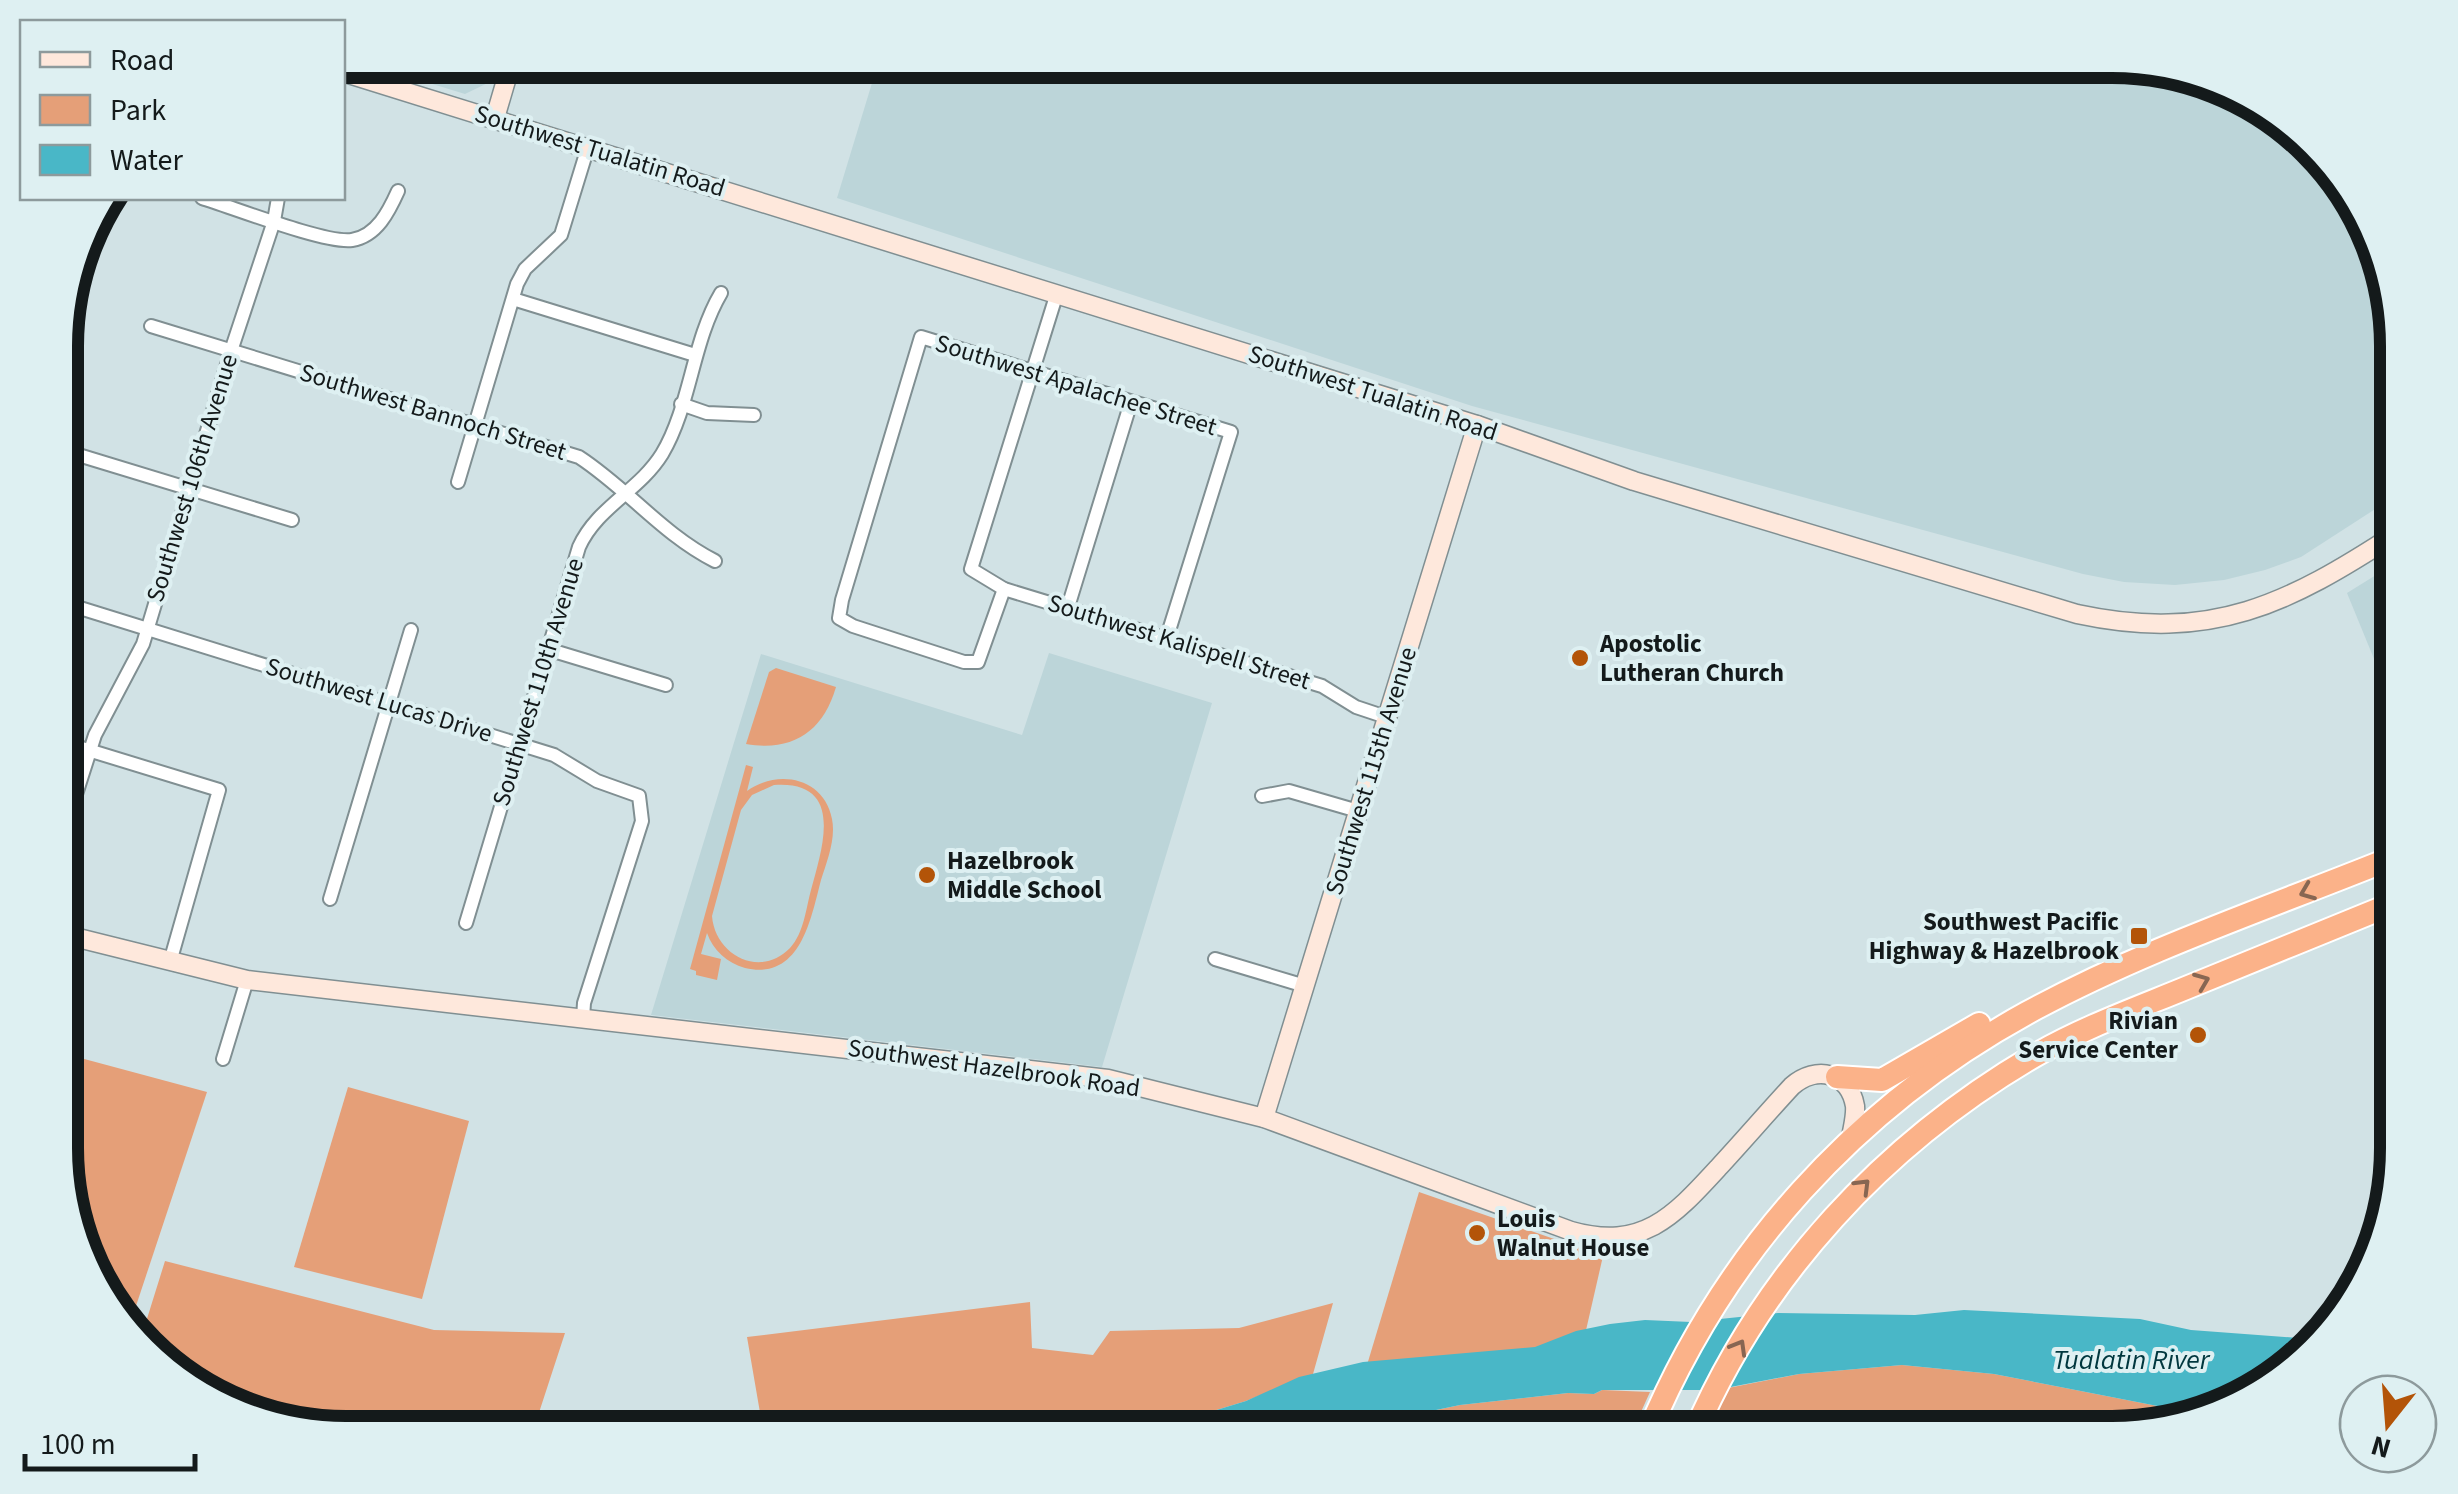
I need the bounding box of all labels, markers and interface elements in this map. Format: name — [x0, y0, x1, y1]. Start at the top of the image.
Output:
legend — [20, 20, 345, 200]
text: Road — [110, 39, 174, 82]
text: Park — [110, 89, 166, 132]
street label: Southwest Tualatin Road — [470, 96, 730, 206]
text: Water — [110, 139, 183, 182]
street label: Southwest Apalachee Street — [931, 325, 1222, 445]
street label: Southwest Tualatin Road — [1244, 336, 1502, 450]
street label: Southwest 106th Avenue — [137, 350, 247, 606]
street label: Southwest Bannoch Street — [295, 354, 571, 470]
street label: Southwest 110th Avenue — [483, 554, 593, 810]
street label: Southwest Kalispell Street — [1043, 585, 1315, 699]
place label: Apostolic Lutheran Church — [1599, 626, 1784, 691]
street label: Southwest 115th Avenue — [1316, 643, 1426, 899]
marker: Apostolic Lutheran Church — [1569, 647, 1591, 669]
street label: Southwest Lucas Drive — [261, 648, 497, 752]
place label: Hazelbrook Middle School — [947, 843, 1101, 908]
marker: Hazelbrook Middle School — [916, 864, 938, 886]
one-way arrow — [2299, 881, 2317, 901]
place label: Southwest Pacific Highway & Hazelbrook — [1869, 904, 2119, 969]
marker: Southwest Pacific Highway & Hazelbrook — [2128, 925, 2150, 947]
one-way arrow — [2192, 973, 2210, 993]
place label: Rivian Service Center — [2018, 1003, 2178, 1068]
marker: Rivian Service Center — [2187, 1024, 2209, 1046]
street label: Southwest Hazelbrook Road — [846, 1030, 1142, 1106]
one-way arrow — [1852, 1180, 1870, 1198]
place label: Louis Walnut House — [1497, 1201, 1649, 1266]
marker: Louis Walnut House — [1466, 1222, 1488, 1244]
one-way arrow — [1727, 1340, 1746, 1358]
water label: Tualatin River — [2053, 1340, 2211, 1380]
north arrow — [2338, 1374, 2438, 1474]
scale bar — [25, 1409, 195, 1471]
text: 100 m — [40, 1423, 116, 1466]
text: N — [2366, 1425, 2396, 1469]

